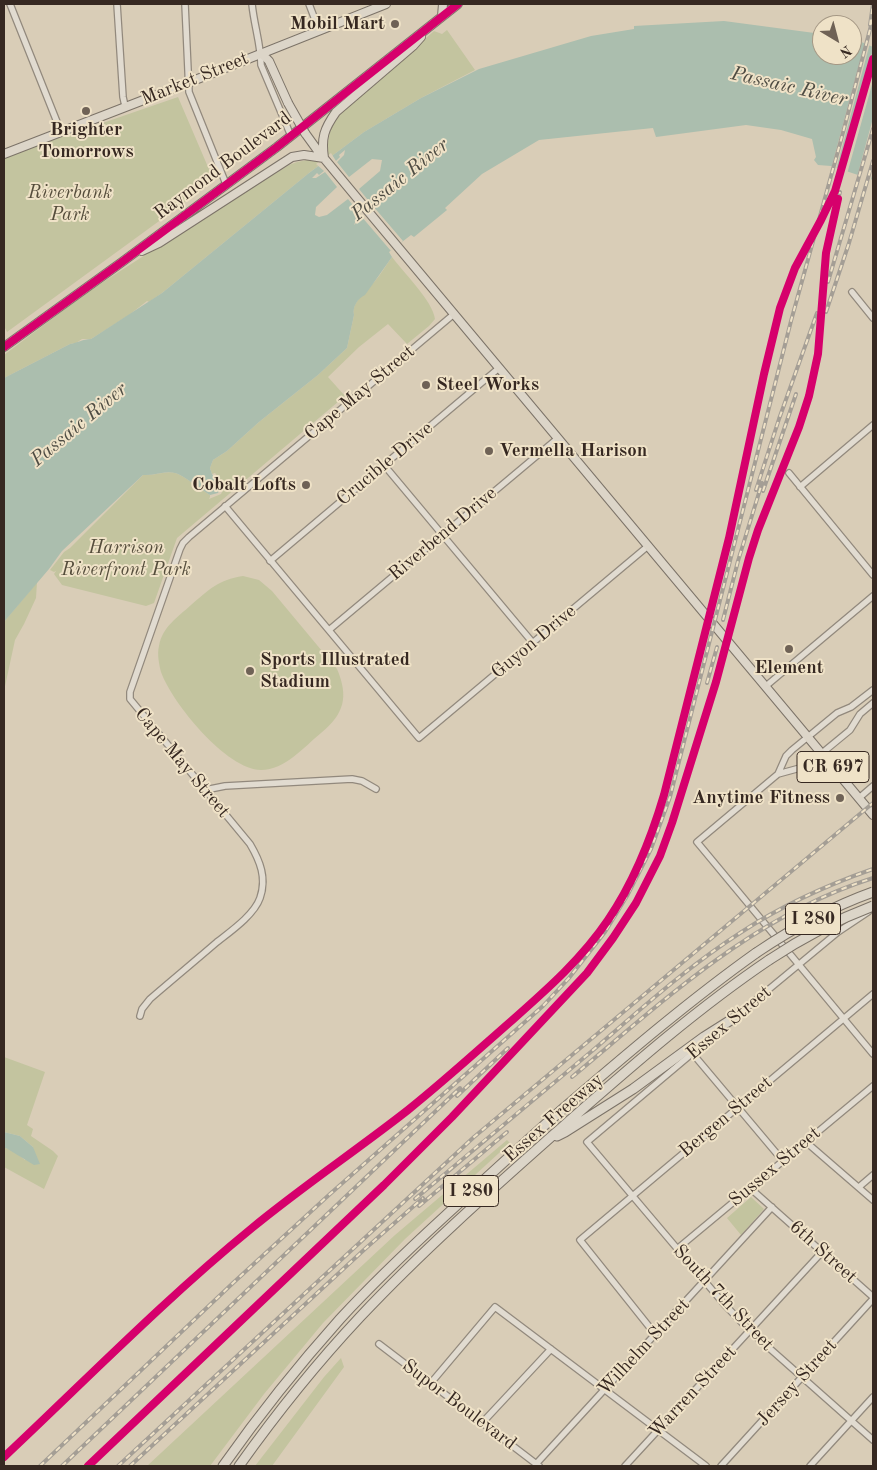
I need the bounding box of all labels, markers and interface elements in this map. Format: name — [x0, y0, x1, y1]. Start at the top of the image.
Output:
place label: Mobil Mart — [290, 13, 385, 35]
north arrow — [812, 15, 862, 65]
marker: Mobil Mart — [389, 18, 401, 30]
text: N — [837, 42, 854, 60]
street label: Market Street — [138, 47, 252, 111]
water label: Passaic River — [729, 62, 849, 112]
marker: Brighter Tomorrows — [80, 105, 92, 117]
street label: Raymond Boulevard — [150, 107, 296, 225]
place label: Brighter Tomorrows — [38, 119, 134, 163]
water label: Passaic River — [346, 133, 454, 227]
park label: Riverbank Park — [28, 182, 112, 226]
street label: Cape May Street — [300, 340, 420, 446]
place label: Steel Works — [436, 374, 539, 396]
water label: Passaic River — [26, 378, 132, 472]
marker: Steel Works — [420, 379, 432, 391]
street label: Crucible Drive — [332, 417, 438, 511]
place label: Vermella Harison — [499, 440, 647, 462]
marker: Vermella Harison — [483, 445, 495, 457]
place label: Cobalt Lofts — [192, 474, 296, 496]
marker: Cobalt Lofts — [300, 479, 312, 491]
street label: Riverbend Drive — [384, 482, 502, 586]
park label: Harrison Riverfront Park — [61, 537, 191, 581]
street label: Guyon Drive — [487, 600, 581, 684]
marker: Element — [783, 643, 795, 655]
place label: Sports Illustrated Stadium — [260, 649, 410, 693]
place label: Element — [754, 657, 824, 679]
marker: Sports Illustrated Stadium — [244, 665, 256, 677]
street label: Cape May Street — [129, 703, 235, 823]
road number: CR 697 — [797, 752, 869, 782]
place label: Anytime Fitness — [692, 787, 830, 809]
marker: Anytime Fitness — [834, 792, 846, 804]
road number: I 280 — [786, 904, 840, 934]
street label: Essex Street — [682, 981, 776, 1065]
street label: Essex Freeway — [499, 1068, 609, 1168]
street label: Bergen Street — [675, 1071, 777, 1163]
street label: Sussex Street — [725, 1122, 825, 1212]
road number: I 280 — [444, 1176, 498, 1206]
street label: 6th Street — [784, 1216, 862, 1288]
street label: South 7th Street — [668, 1240, 778, 1356]
street label: Wilhelm Street — [593, 1294, 695, 1400]
street label: Jersey Street — [752, 1335, 842, 1431]
street label: Warren Street — [644, 1341, 742, 1443]
street label: Supor Boulevard — [397, 1355, 521, 1455]

